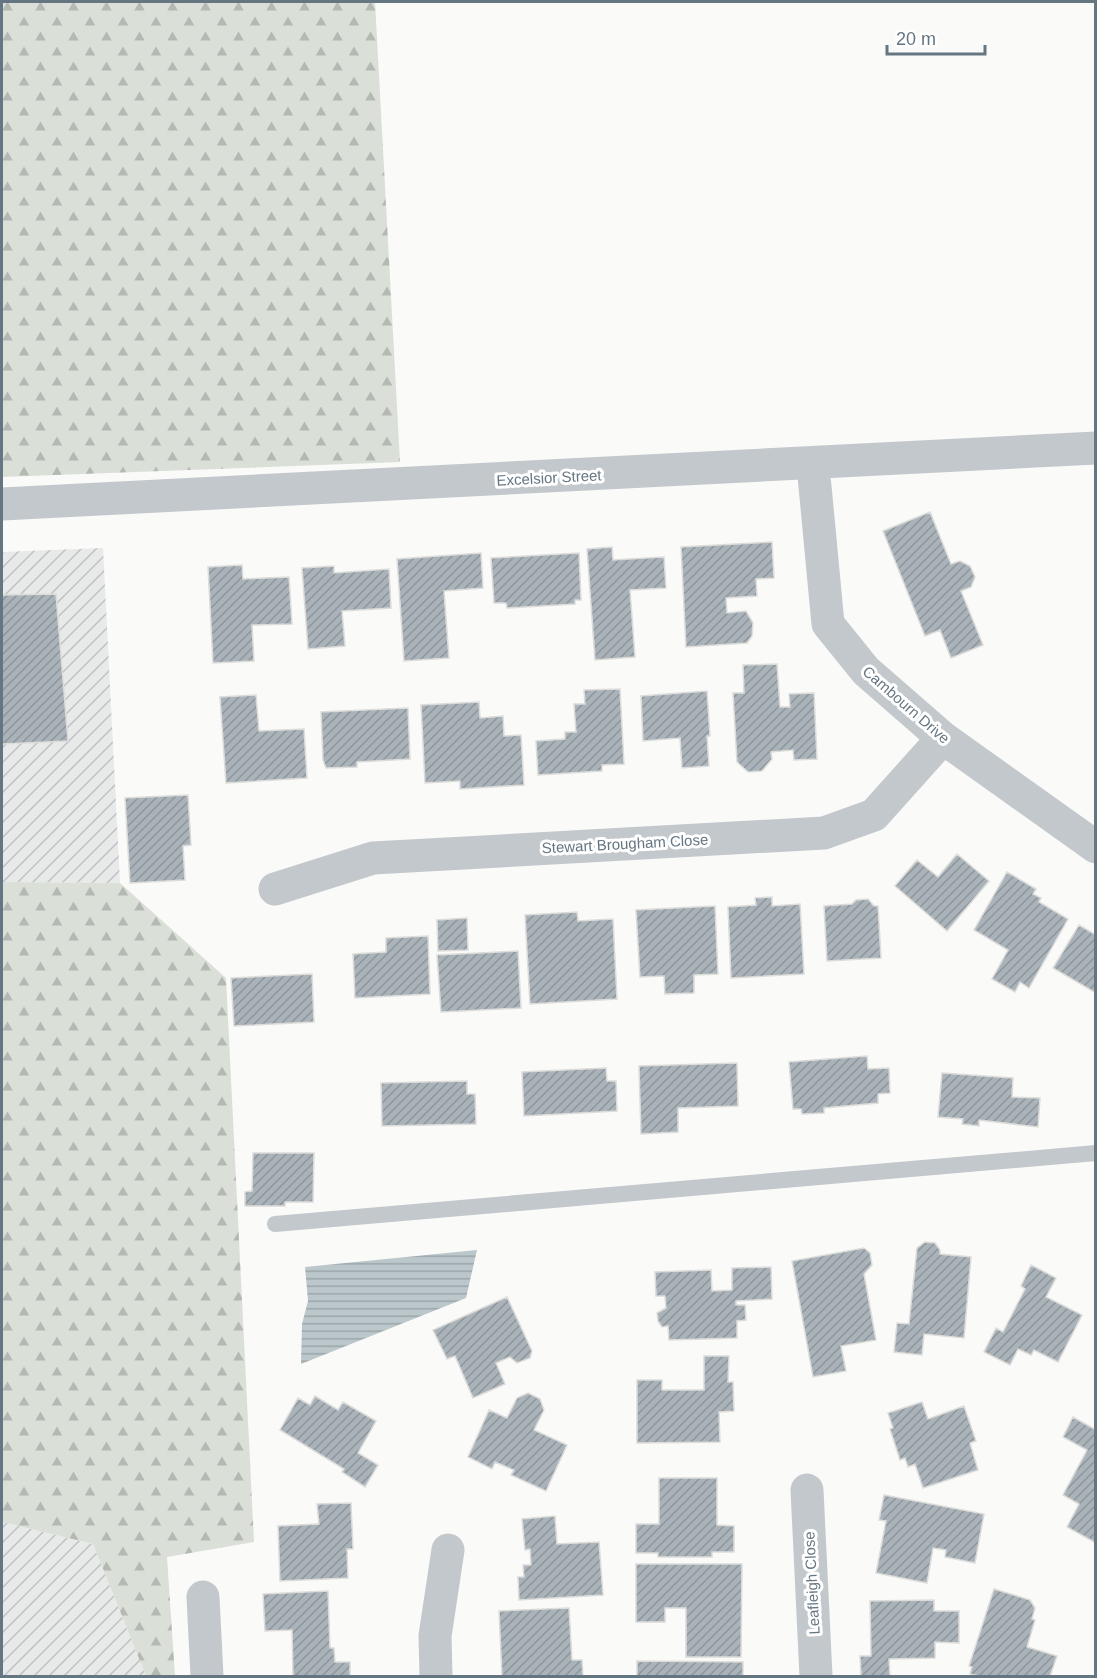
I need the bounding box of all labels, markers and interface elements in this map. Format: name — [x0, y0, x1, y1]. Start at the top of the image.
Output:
scale bar — [887, 18, 984, 56]
text: 20 m — [896, 29, 936, 49]
street label: Excelsior Street — [496, 466, 603, 489]
street label: Cambourn Drive — [860, 662, 953, 747]
street label: Stewart Brougham Close — [541, 831, 709, 856]
street label: Leafleigh Close — [800, 1531, 823, 1635]

